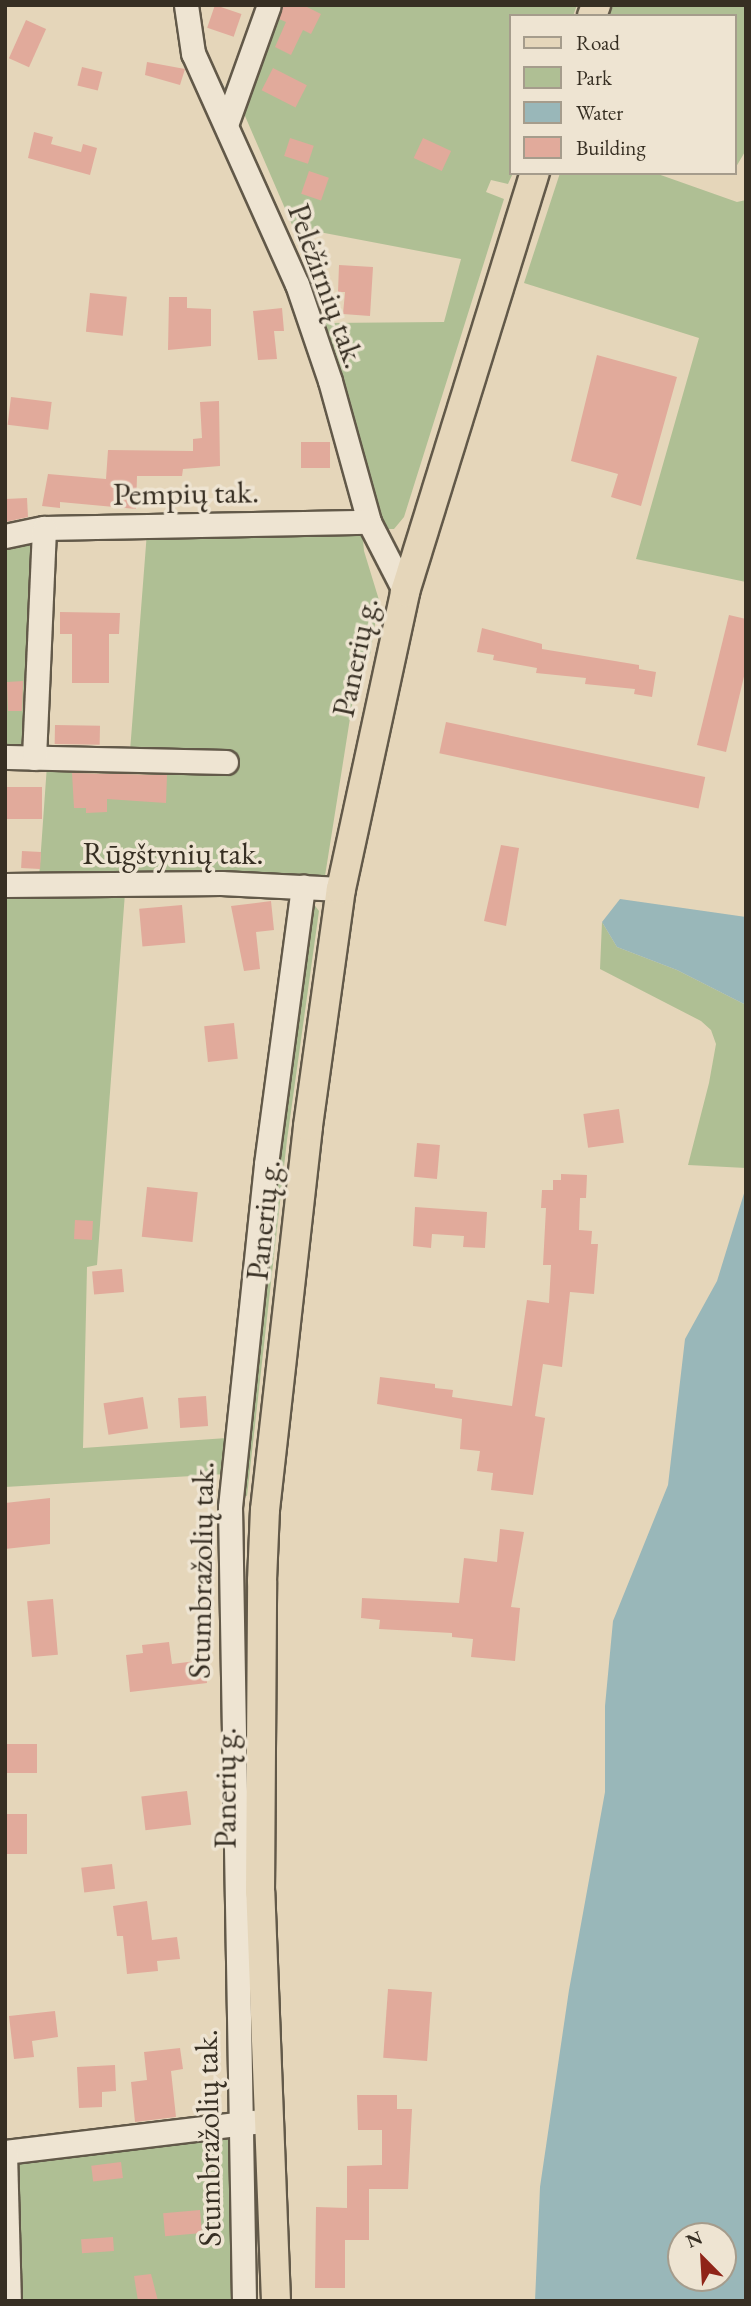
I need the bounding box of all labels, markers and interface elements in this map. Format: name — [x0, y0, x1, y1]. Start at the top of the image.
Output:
legend — [510, 14, 737, 175]
text: Road — [576, 29, 620, 56]
text: Park — [576, 64, 612, 91]
text: Water — [576, 99, 623, 126]
text: Building — [576, 134, 646, 161]
street label: Pelėžirnių tak. — [279, 198, 375, 374]
street label: Pempių tak. — [113, 473, 259, 513]
street label: Panerių g. — [324, 594, 386, 720]
street label: Rūgštynių tak. — [82, 834, 264, 872]
street label: Panerių g. — [238, 1158, 288, 1282]
street label: Stumbražolių tak. — [180, 1461, 222, 1679]
street label: Panerių g. — [206, 1727, 244, 1849]
street label: Stumbražolių tak. — [187, 2029, 229, 2247]
north arrow — [667, 2222, 737, 2292]
text: N — [682, 2225, 706, 2254]

